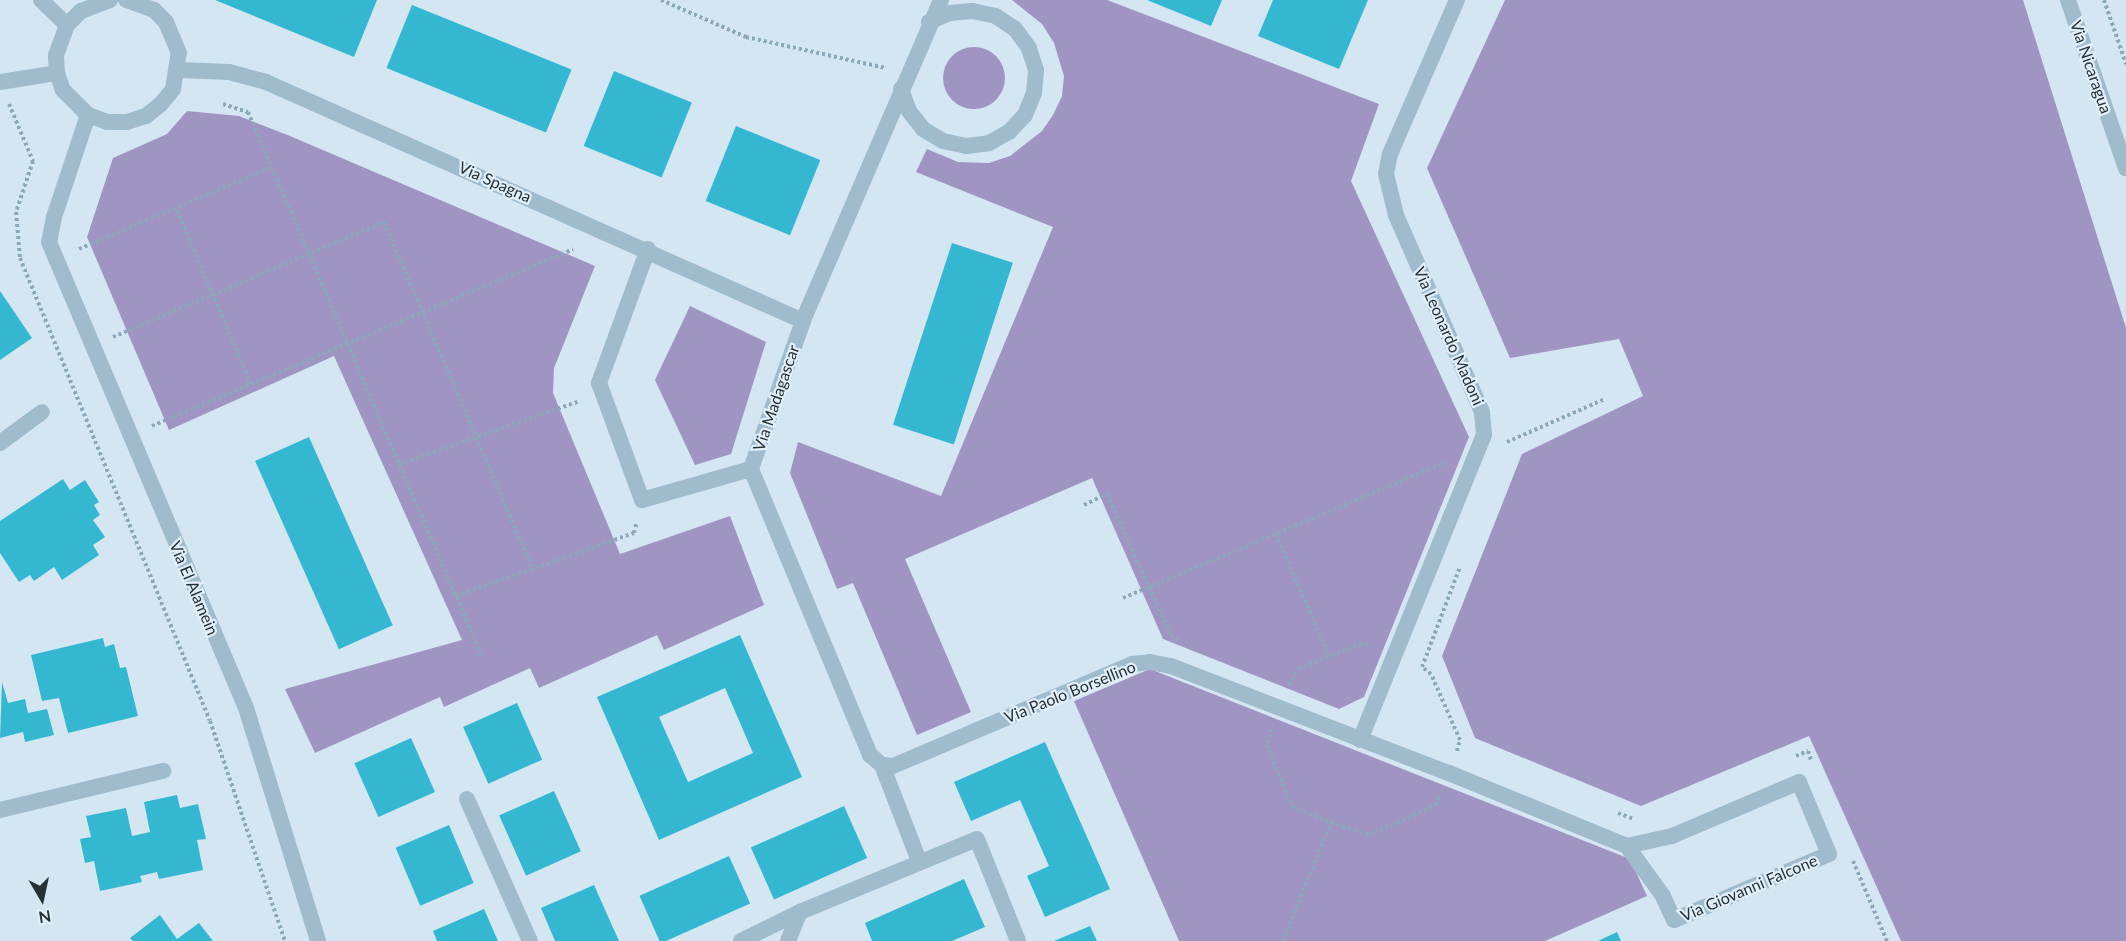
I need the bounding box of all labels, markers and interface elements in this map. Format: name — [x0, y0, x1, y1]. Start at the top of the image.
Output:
street label: Via Nicaragua — [2066, 18, 2116, 116]
street label: Via Spagna — [456, 158, 534, 206]
street label: Via Leonardo Madoni — [1410, 264, 1488, 408]
street label: Via Madagascar — [749, 342, 803, 454]
street label: Via El Alamein — [165, 538, 223, 638]
street label: Via Paolo Borsellino — [1002, 657, 1138, 727]
street label: Via Giovanni Falcone — [1678, 851, 1820, 925]
north arrow — [12, 869, 72, 929]
text: N — [37, 907, 52, 928]

